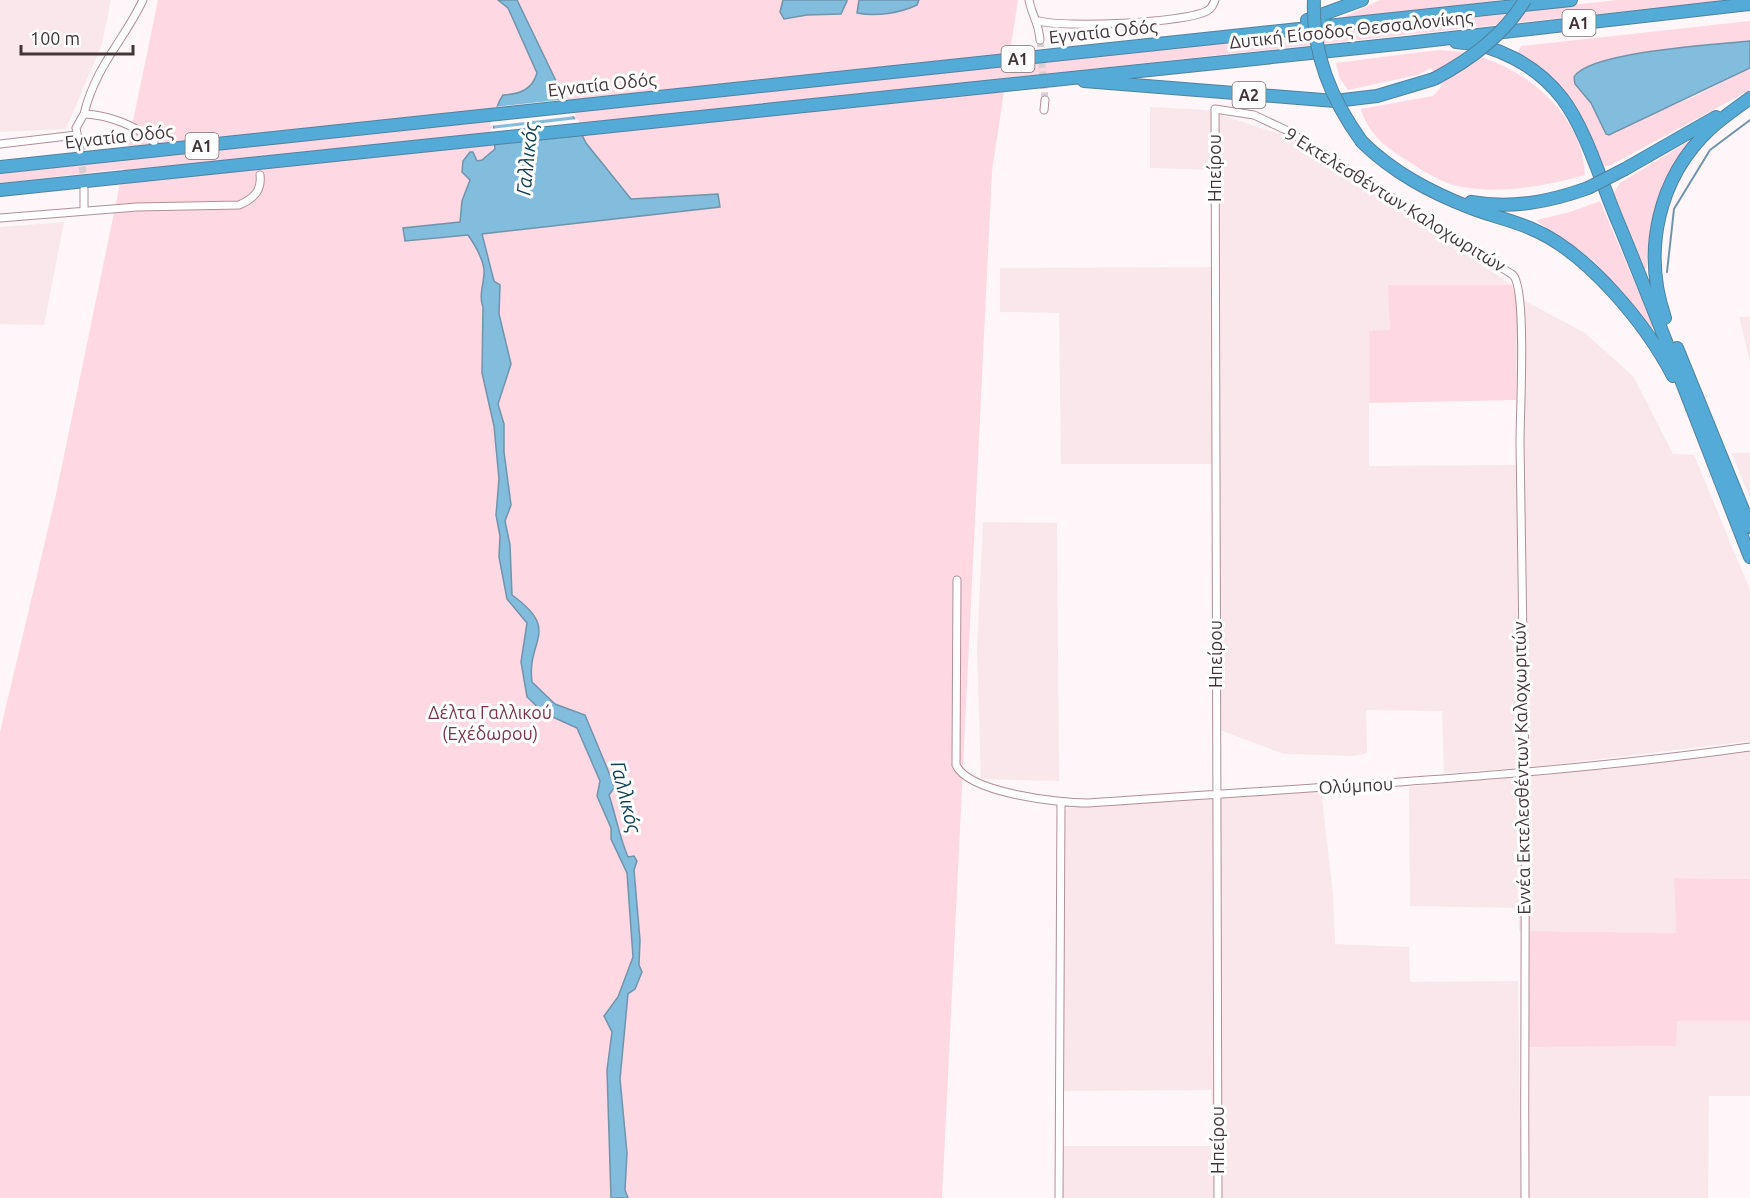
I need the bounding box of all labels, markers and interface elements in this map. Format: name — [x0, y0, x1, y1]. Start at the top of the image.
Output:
street label: Δυτική Είσοδος Θεσσαλονίκης — [1228, 6, 1474, 53]
road number: Α1 — [1562, 10, 1596, 36]
street label: Εγνατία Οδός — [1048, 15, 1158, 48]
scale bar — [21, 18, 134, 56]
text: 100 m — [30, 28, 80, 48]
road number: Α1 — [1002, 46, 1034, 72]
street label: Εγνατία Οδός — [547, 68, 657, 101]
road number: Α2 — [1232, 82, 1266, 108]
street label: Εγνατία Οδός — [64, 120, 174, 153]
water label: Γαλλικός — [511, 120, 542, 196]
street label: 9 Εκτελεσθέντων Καλοχωριτών — [1282, 123, 1510, 276]
road number: Α1 — [186, 133, 218, 159]
street label: Ηπείρου — [1204, 134, 1224, 202]
street label: Ηπείρου — [1205, 620, 1225, 688]
street label: Εννέα Εκτελεσθέντων Καλοχωριτών — [1508, 621, 1534, 915]
park label: Δέλτα Γαλλικού (Εχέδωρου) — [428, 702, 552, 744]
water label: Γαλλικός — [607, 759, 647, 836]
street label: Ολύμπου — [1318, 773, 1394, 797]
street label: Ηπείρου — [1207, 1106, 1227, 1174]

